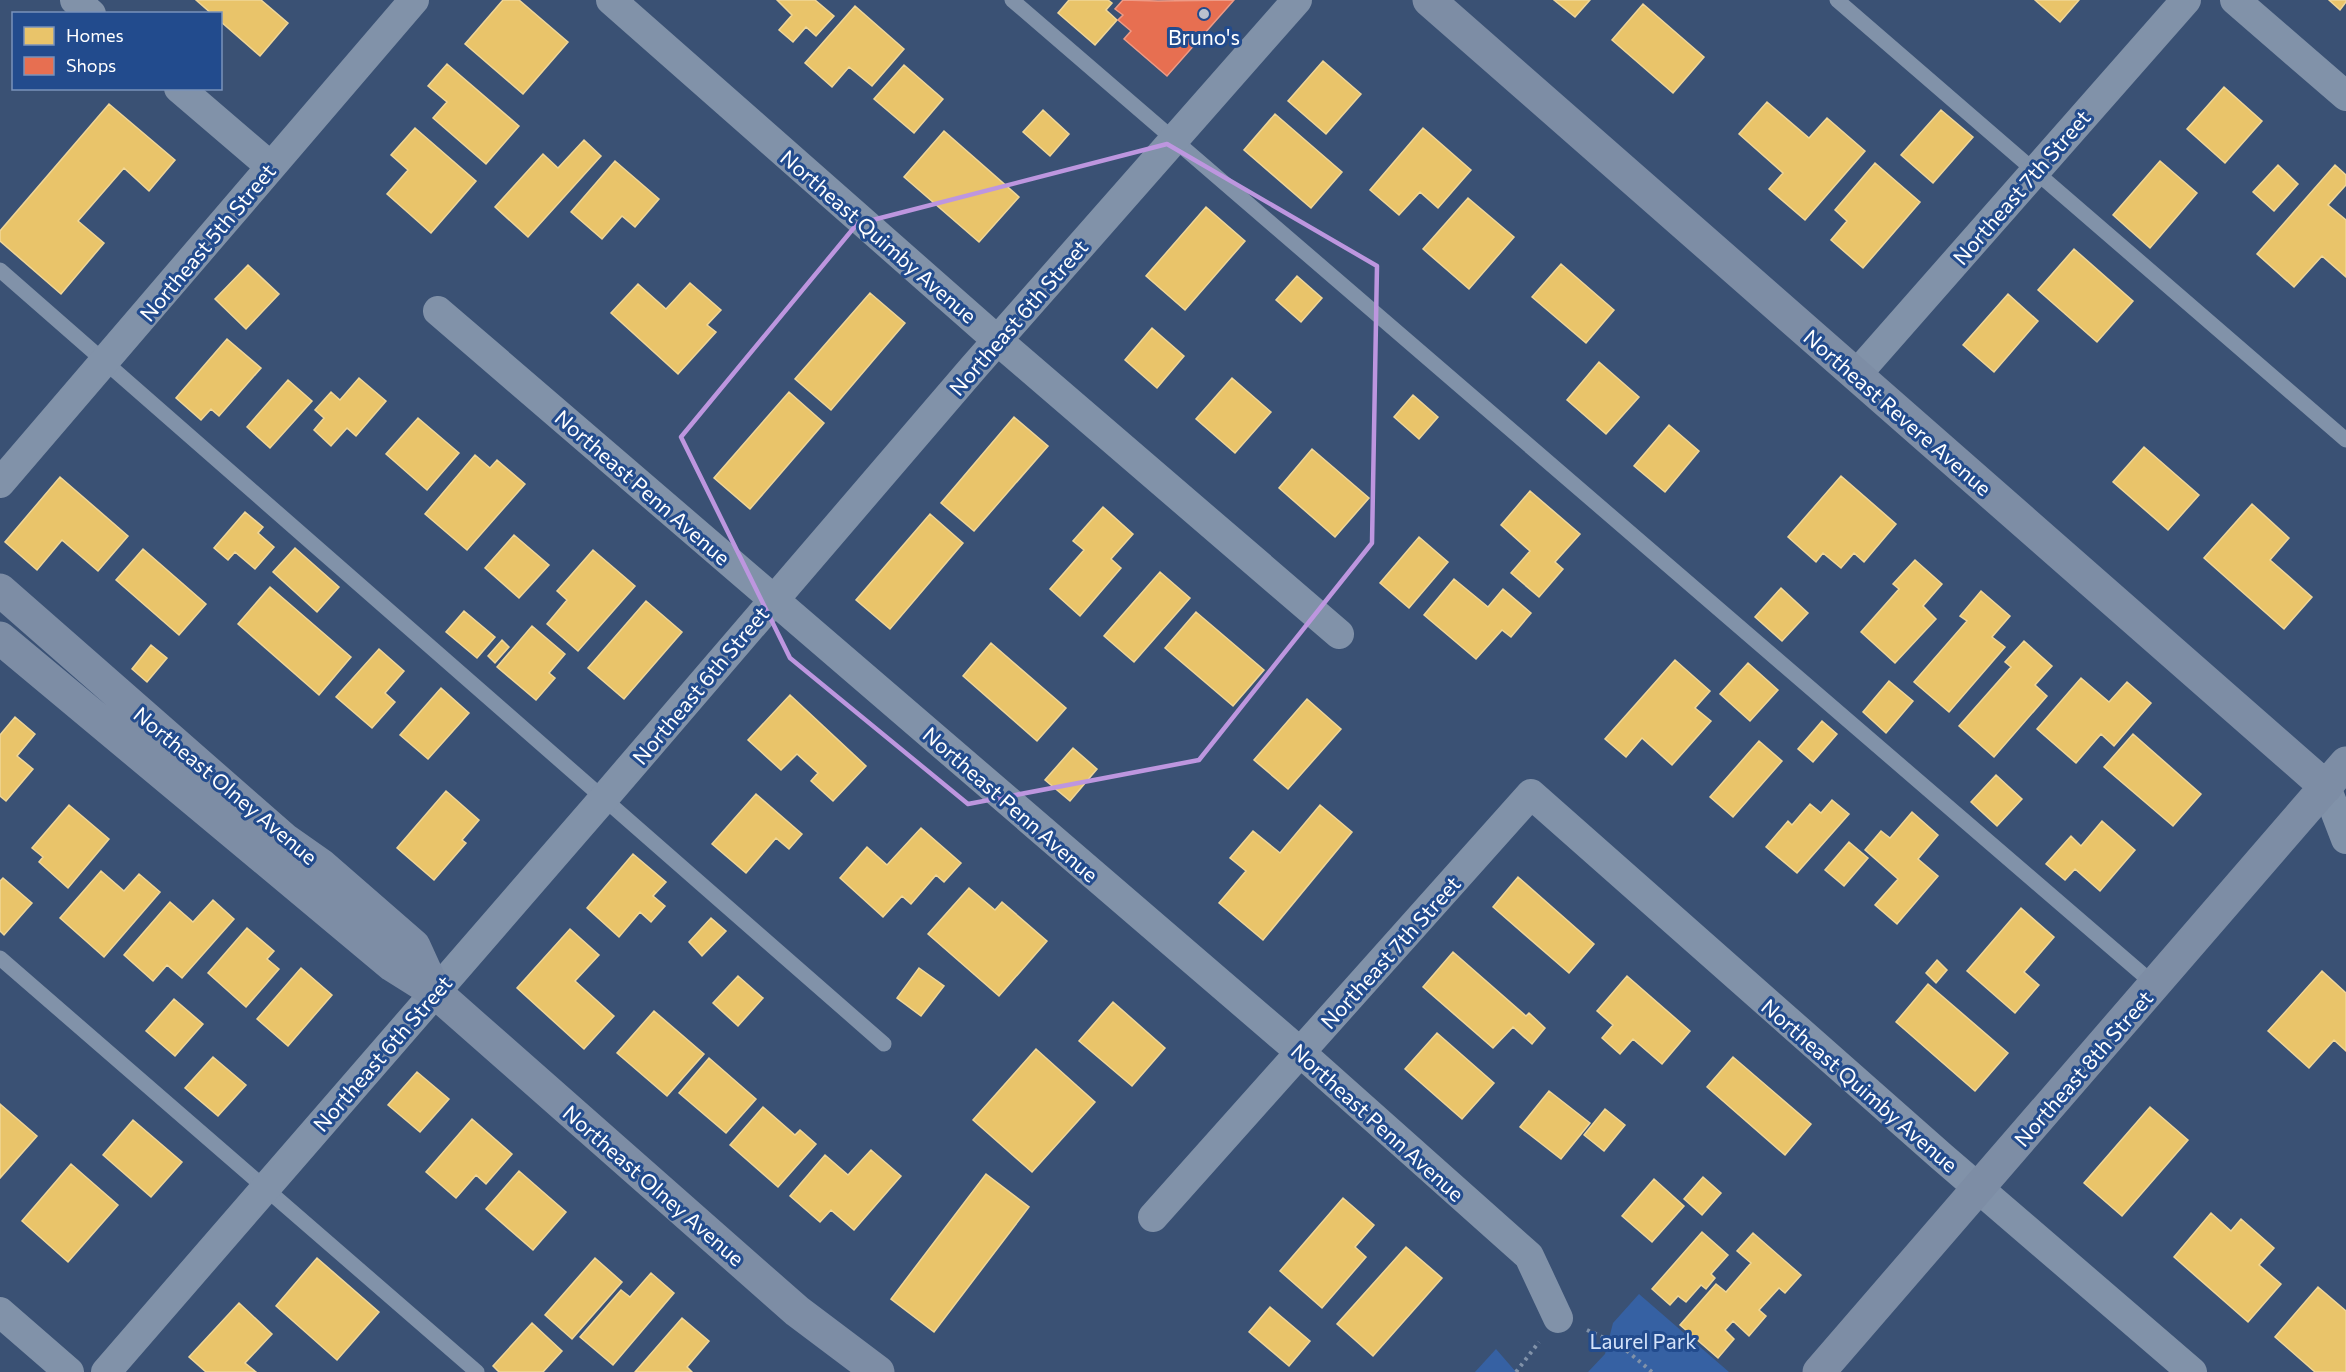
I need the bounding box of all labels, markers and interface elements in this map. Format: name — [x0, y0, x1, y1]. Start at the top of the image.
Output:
marker: Bruno's — [1197, 7, 1211, 21]
legend — [12, 12, 222, 90]
text: Homes — [66, 24, 124, 46]
place label: Bruno's — [1168, 24, 1240, 49]
text: Shops — [66, 54, 116, 76]
street label: Northeast 7th Street — [1947, 105, 2095, 269]
street label: Northeast Quimby Avenue — [776, 144, 982, 328]
street label: Northeast 5th Street — [134, 158, 280, 326]
street label: Northeast 6th Street — [943, 234, 1093, 400]
street label: Northeast Revere Avenue — [1799, 324, 1997, 500]
street label: Northeast Penn Avenue — [550, 404, 736, 570]
street label: Northeast 6th Street — [627, 601, 773, 769]
street label: Northeast Olney Avenue — [129, 701, 323, 869]
street label: Northeast Penn Avenue — [918, 721, 1104, 887]
street label: Northeast 7th Street — [1315, 871, 1465, 1033]
street label: Northeast 6th Street — [307, 970, 457, 1136]
street label: Northeast 8th Street — [2008, 985, 2158, 1151]
street label: Northeast Quimby Avenue — [1757, 993, 1963, 1177]
street label: Northeast Penn Avenue — [1287, 1038, 1469, 1206]
street label: Northeast Olney Avenue — [558, 1100, 750, 1270]
park label: Laurel Park — [1589, 1328, 1697, 1353]

